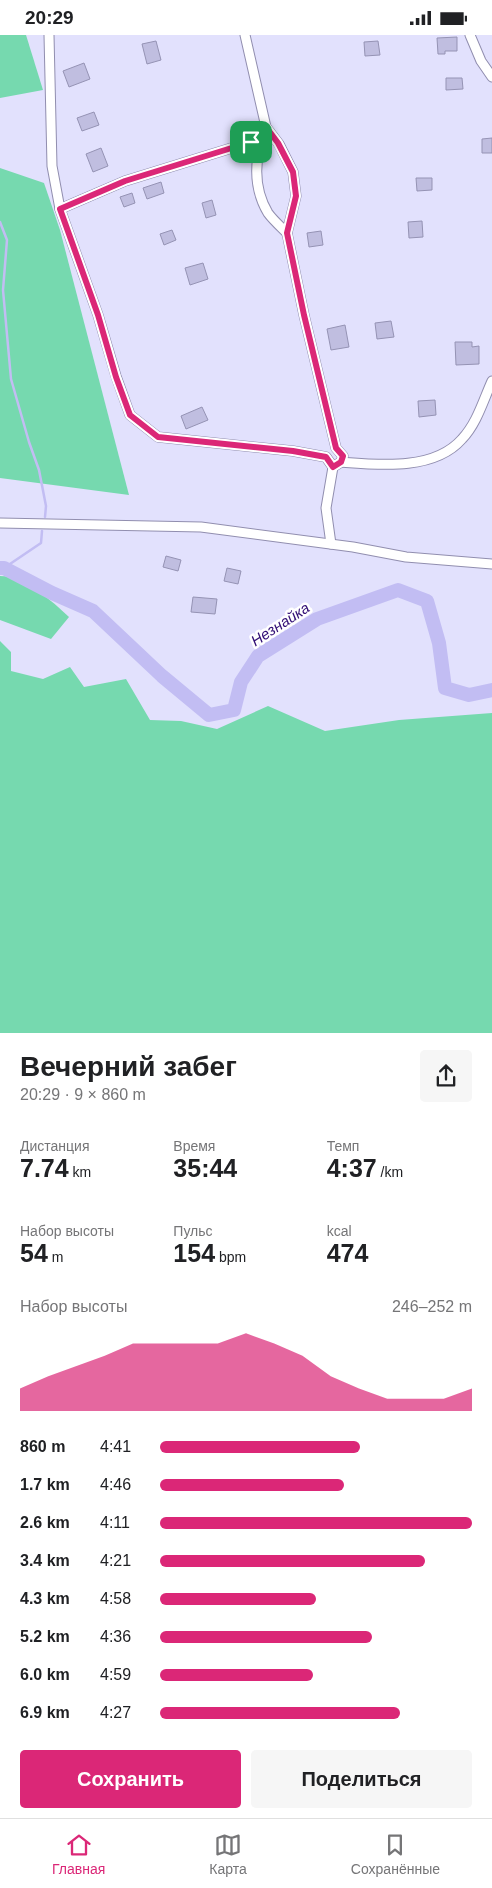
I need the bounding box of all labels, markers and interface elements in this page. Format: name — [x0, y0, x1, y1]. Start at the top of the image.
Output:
text: 20:29 — [25, 7, 74, 28]
pin — [230, 121, 272, 163]
icon: arrive — [237, 128, 265, 156]
water label: Незнайка — [248, 599, 312, 649]
button: share — [420, 1050, 472, 1102]
text: Вечерний забег — [20, 1051, 237, 1082]
text: 20:29 · 9 × 860 m — [20, 1086, 146, 1103]
text: Дистанция — [20, 1138, 90, 1154]
text: Время — [173, 1138, 215, 1154]
text: Темп — [327, 1138, 359, 1154]
text: 7.74 — [20, 1154, 69, 1182]
text: 35:44 — [173, 1154, 237, 1182]
text: 4:37 — [327, 1154, 377, 1182]
text: km — [69, 1164, 91, 1180]
text: /km — [377, 1164, 403, 1180]
text: Набор высоты — [20, 1223, 114, 1239]
text: Пульс — [173, 1223, 213, 1239]
text: kcal — [327, 1223, 352, 1239]
text: 54 — [20, 1239, 48, 1267]
text: 154 — [173, 1239, 215, 1267]
text: 474 — [327, 1239, 368, 1267]
text: m — [48, 1249, 63, 1265]
text: bpm — [215, 1249, 246, 1265]
text: Набор высоты — [20, 1298, 127, 1315]
text: 246–252 m — [392, 1298, 472, 1315]
text: 860 m — [20, 1438, 65, 1455]
text: 4:41 — [100, 1438, 131, 1455]
text: 1.7 km — [20, 1476, 70, 1493]
text: 4:46 — [100, 1476, 131, 1493]
text: 2.6 km — [20, 1514, 70, 1531]
text: 4:11 — [100, 1514, 130, 1531]
text: 3.4 km — [20, 1552, 70, 1569]
text: 4:21 — [100, 1552, 131, 1569]
text: 4.3 km — [20, 1590, 70, 1607]
text: 4:58 — [100, 1590, 131, 1607]
text: 5.2 km — [20, 1628, 70, 1645]
text: 4:36 — [100, 1628, 131, 1645]
text: 6.0 km — [20, 1666, 70, 1683]
text: 4:59 — [100, 1666, 131, 1683]
text: 6.9 km — [20, 1704, 70, 1721]
text: 4:27 — [100, 1704, 131, 1721]
button: Сохранить — [20, 1750, 241, 1808]
button: Поделиться — [251, 1750, 472, 1808]
tab: Главная — [52, 1831, 105, 1877]
tab: Карта — [209, 1831, 247, 1877]
tab: Сохранённые — [351, 1831, 440, 1877]

